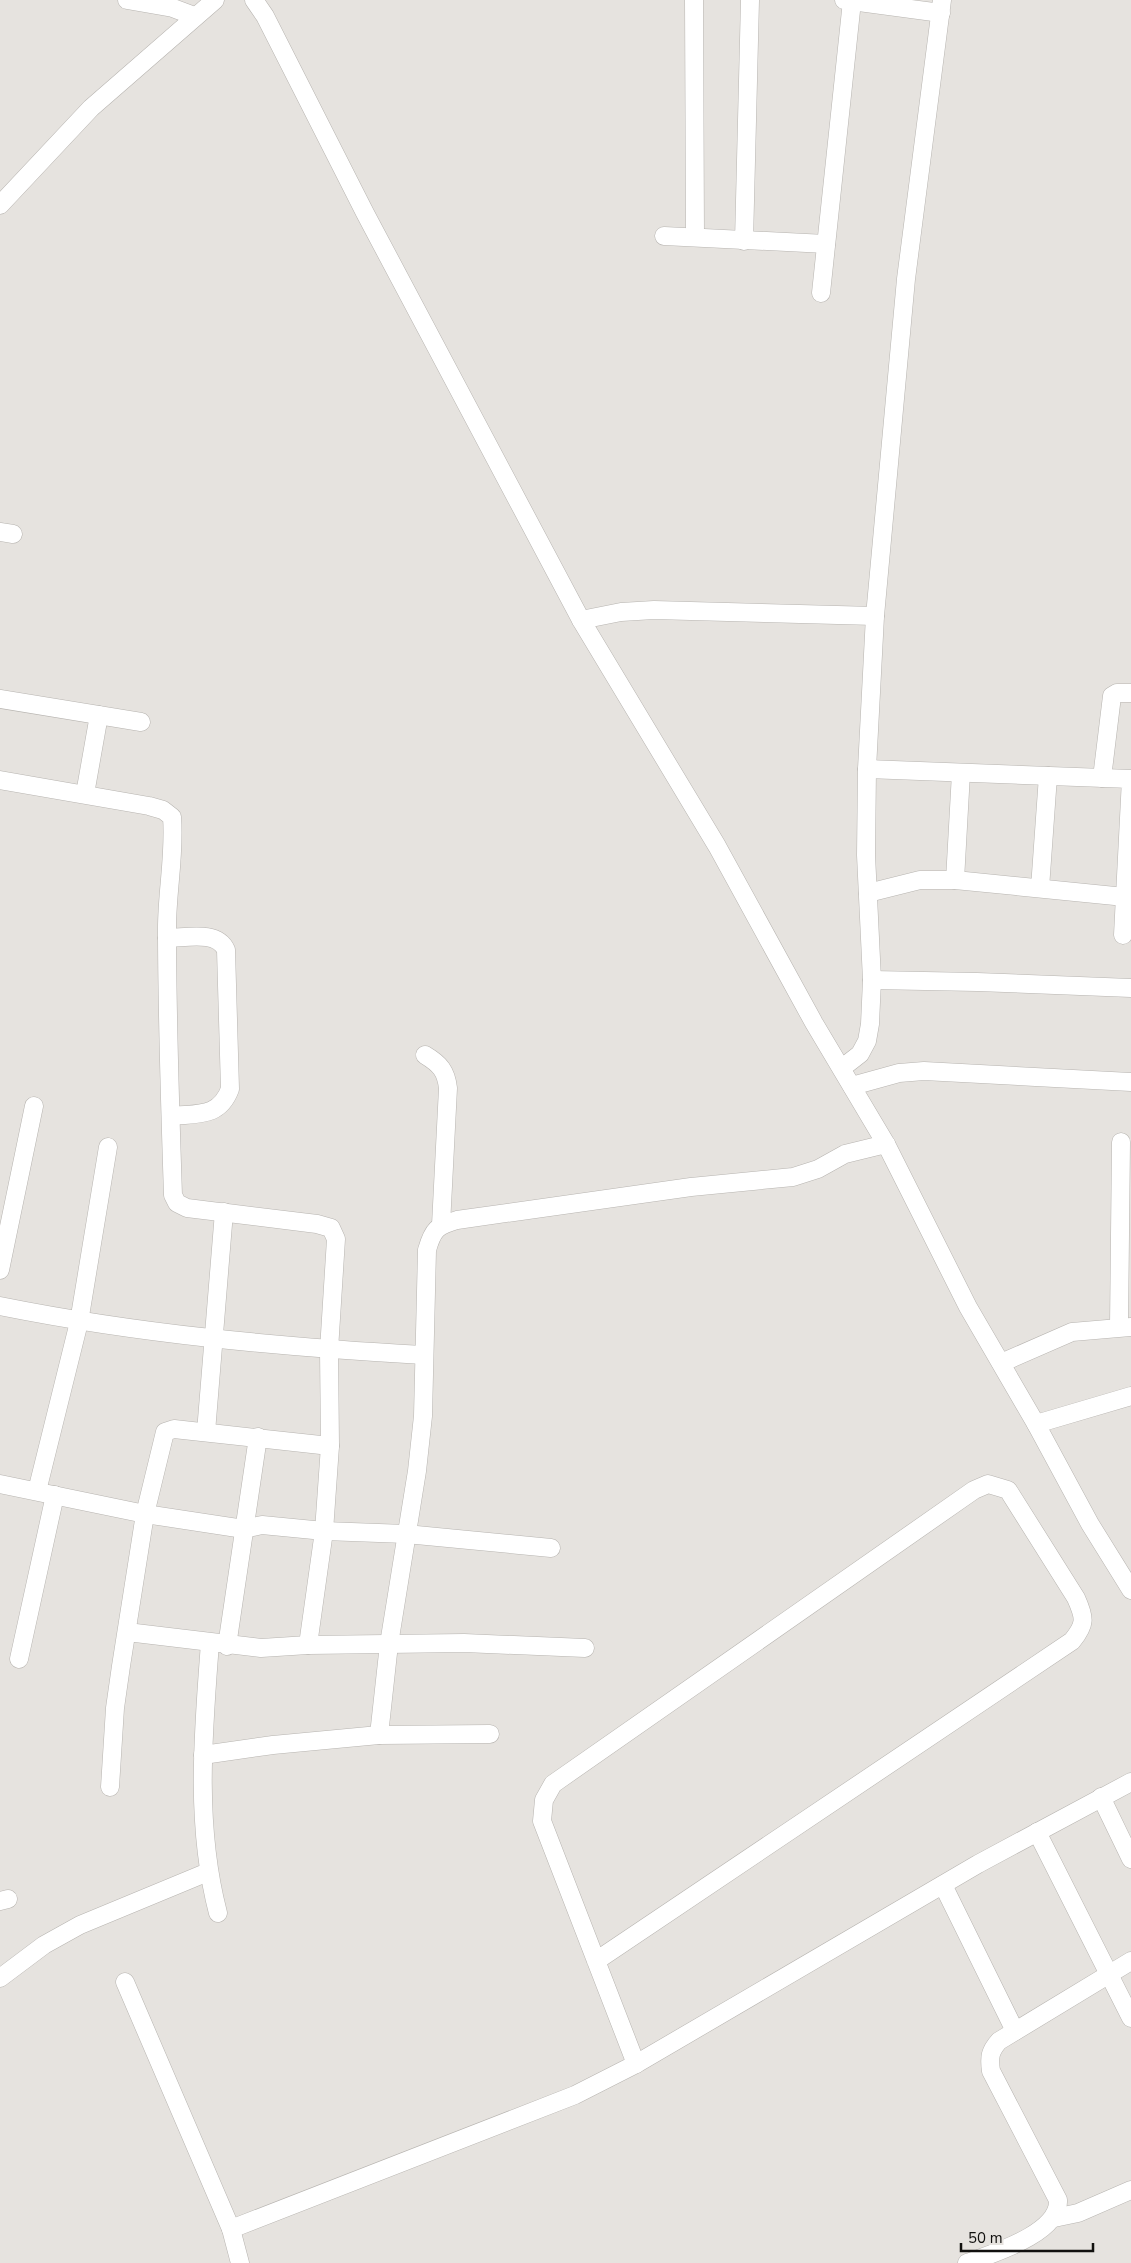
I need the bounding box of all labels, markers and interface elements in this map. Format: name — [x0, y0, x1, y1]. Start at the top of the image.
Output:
scale bar — [961, 2220, 1094, 2252]
text: 50 m — [968, 2228, 1003, 2248]

